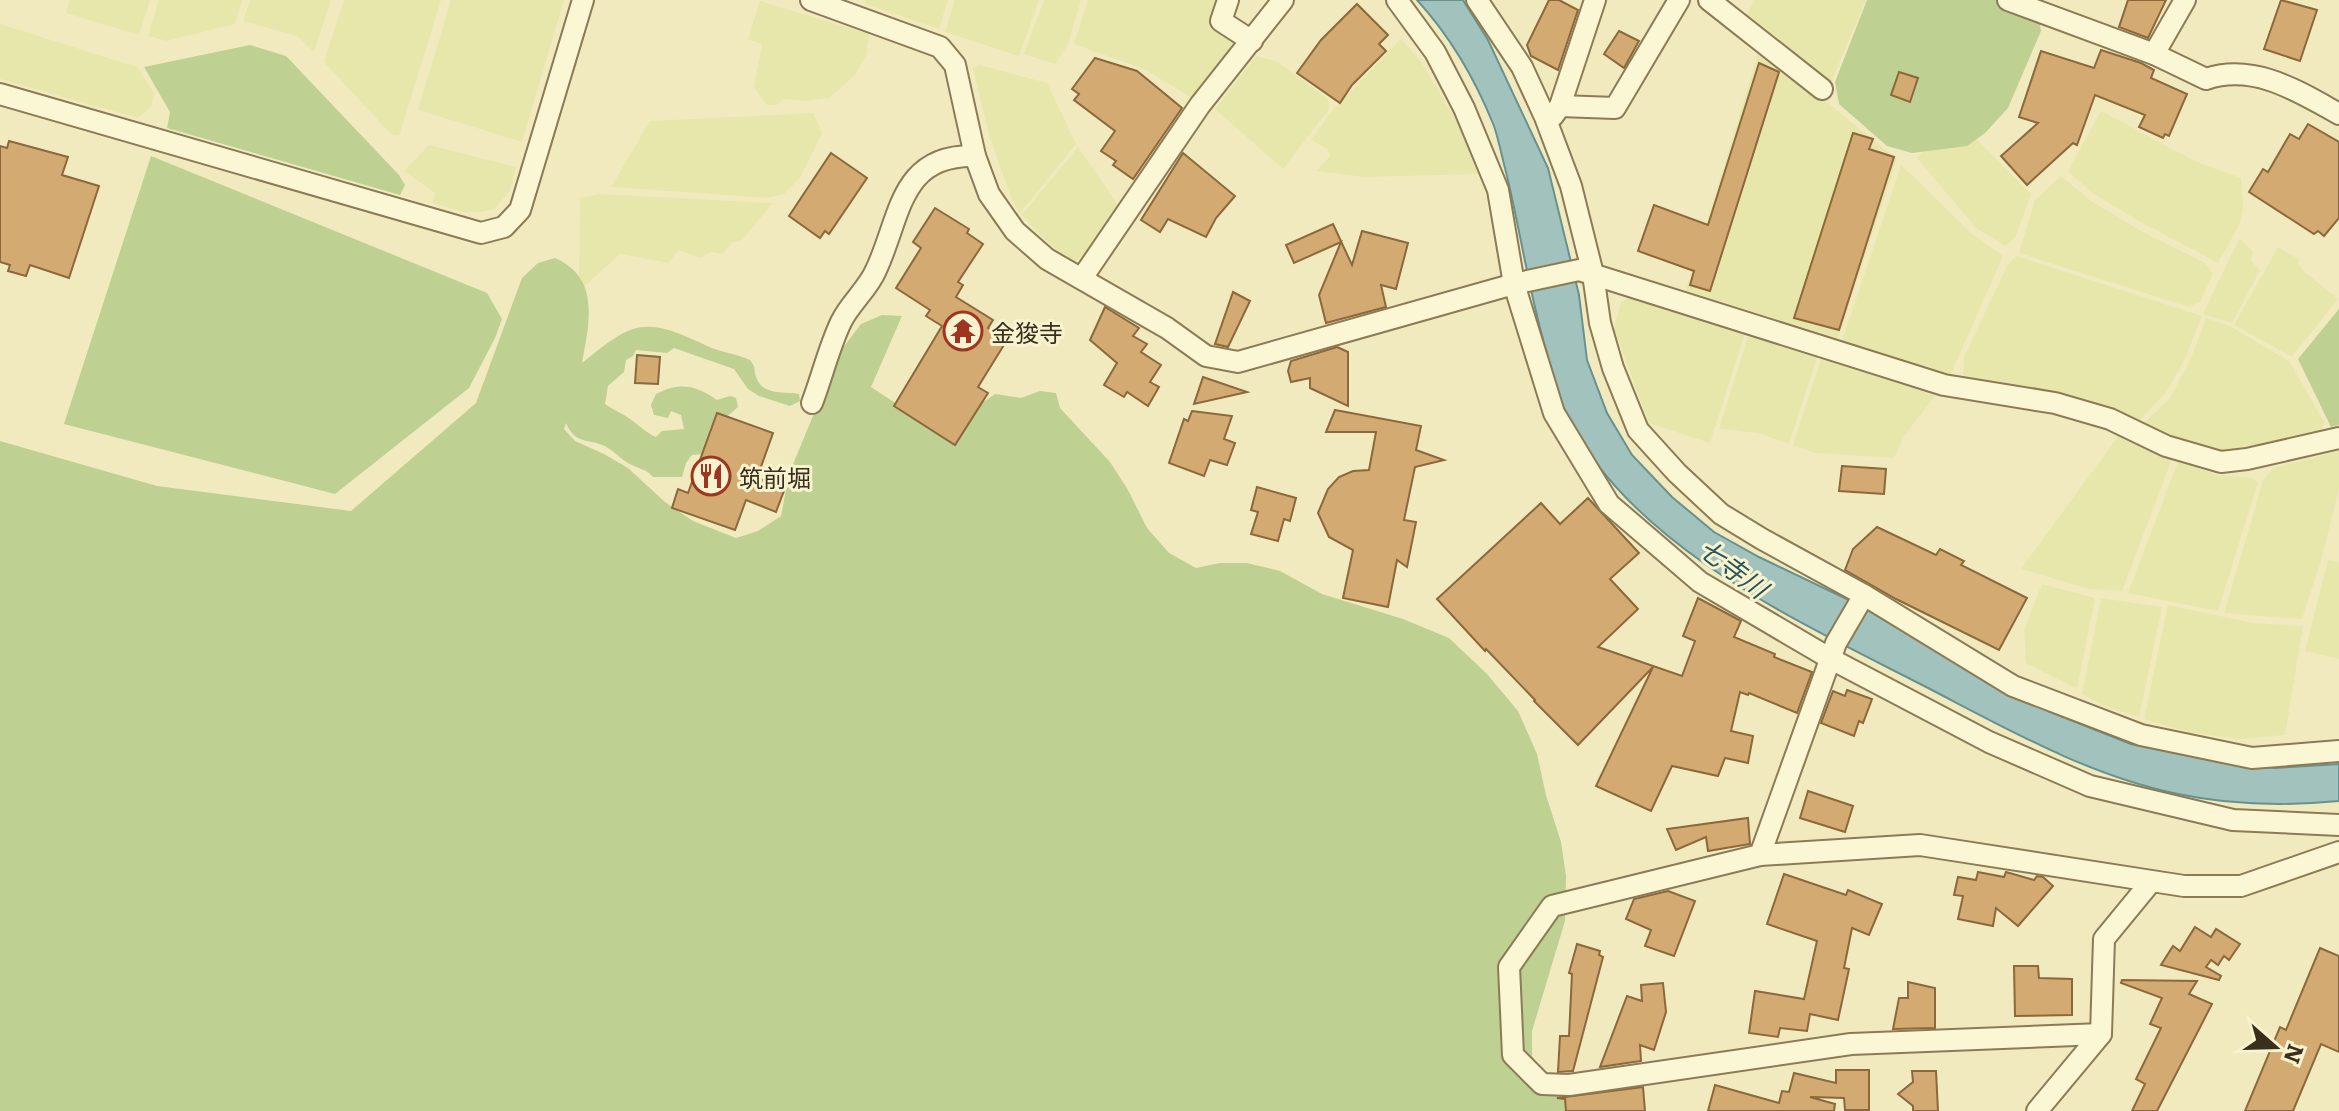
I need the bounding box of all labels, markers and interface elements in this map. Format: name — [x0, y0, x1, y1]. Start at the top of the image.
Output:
temple icon: 金狻寺 — [942, 310, 984, 352]
place label: 金狻寺 — [991, 314, 1063, 349]
restaurant icon: 筑前堀 — [690, 455, 732, 497]
place label: 筑前堀 — [739, 459, 811, 494]
water label: 七寺川 — [1691, 528, 1779, 608]
north arrow — [2235, 1007, 2315, 1087]
text: N — [2277, 1040, 2314, 1069]

